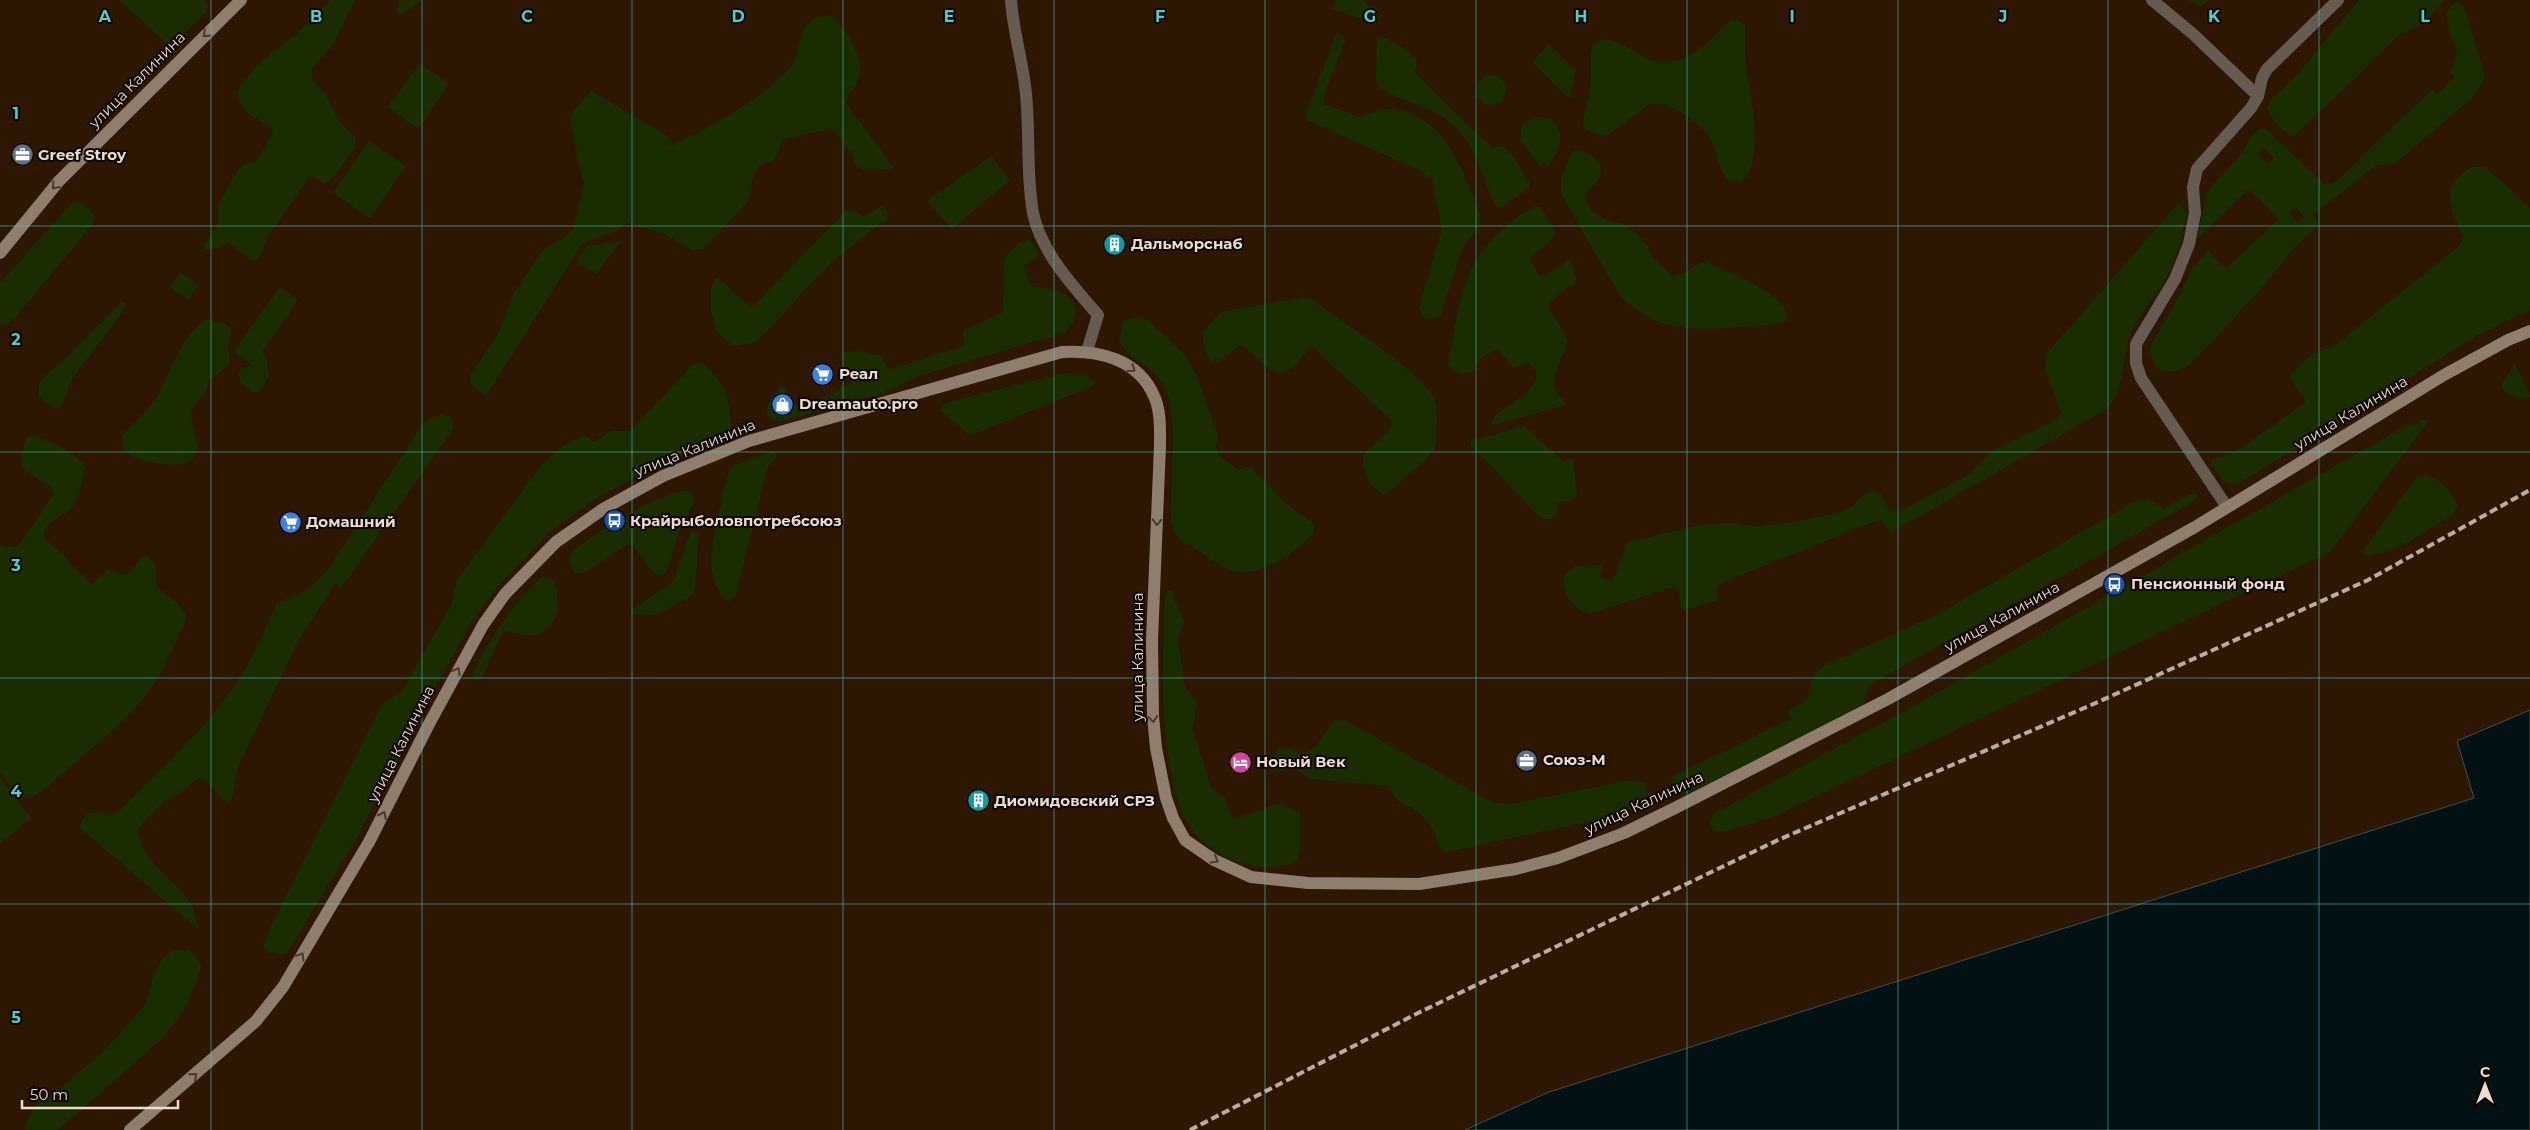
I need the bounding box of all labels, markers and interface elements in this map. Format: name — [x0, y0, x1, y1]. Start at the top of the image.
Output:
text: A — [98, 7, 112, 26]
text: B — [310, 7, 322, 26]
text: C — [521, 7, 533, 26]
text: D — [731, 7, 745, 26]
text: E — [944, 7, 954, 26]
text: F — [1155, 7, 1165, 26]
text: G — [1364, 7, 1376, 26]
text: H — [1575, 7, 1587, 26]
text: I — [1789, 7, 1795, 26]
text: J — [1998, 7, 2007, 26]
text: K — [2208, 7, 2221, 26]
text: L — [2420, 7, 2430, 26]
street label: улица Калинина — [84, 27, 189, 133]
one-way arrow — [203, 28, 212, 37]
text: 1 — [13, 104, 19, 123]
office icon: Greef Stroy — [10, 143, 34, 167]
place label: Greef Stroy — [38, 145, 127, 164]
one-way arrow — [51, 181, 60, 190]
building icon: Дальморснаб — [1103, 232, 1127, 256]
place label: Дальморснаб — [1131, 234, 1242, 253]
text: 2 — [11, 330, 21, 349]
supermarket icon: Реал — [811, 362, 835, 386]
one-way arrow — [1126, 363, 1135, 371]
place label: Реал — [839, 364, 878, 383]
street label: улица Калинина — [2290, 371, 2411, 454]
shop icon: Dreamauto.pro — [771, 392, 795, 416]
place label: Dreamauto.pro — [799, 394, 918, 413]
street label: улица Калинина — [631, 415, 758, 481]
bus stop icon: Крайрыболовпотребсоюз — [602, 509, 626, 533]
supermarket icon: Домашний — [278, 510, 302, 534]
place label: Крайрыболовпотребсоюз — [630, 511, 842, 530]
place label: Домашний — [306, 512, 396, 531]
one-way arrow — [1152, 518, 1163, 526]
text: 3 — [10, 556, 21, 575]
bus stop icon: Пенсионный фонд — [2103, 572, 2127, 596]
place label: Пенсионный фонд — [2131, 574, 2285, 593]
street label: улица Калинина — [1940, 577, 2063, 657]
street label: улица Калинина — [1128, 593, 1147, 722]
one-way arrow — [451, 667, 461, 676]
street label: улица Калинина — [362, 682, 438, 806]
one-way arrow — [1147, 715, 1158, 723]
office icon: Союз-М — [1515, 748, 1539, 772]
hotel icon: Новый Век — [1228, 750, 1252, 774]
place label: Союз-М — [1543, 750, 1606, 769]
place label: Новый Век — [1256, 752, 1346, 771]
street label: улица Калинина — [1580, 767, 1706, 839]
text: 4 — [10, 782, 22, 801]
building icon: Диомидовский СРЗ — [966, 789, 990, 813]
place label: Диомидовский СРЗ — [994, 791, 1155, 810]
one-way arrow — [376, 811, 387, 820]
one-way arrow — [1210, 854, 1219, 864]
one-way arrow — [295, 952, 305, 961]
text: 5 — [11, 1008, 21, 1027]
north arrow — [2460, 1060, 2510, 1110]
text: С — [2480, 1063, 2490, 1081]
one-way arrow — [188, 1073, 197, 1082]
scale bar — [22, 1078, 179, 1110]
text: 50 m — [30, 1085, 68, 1104]

